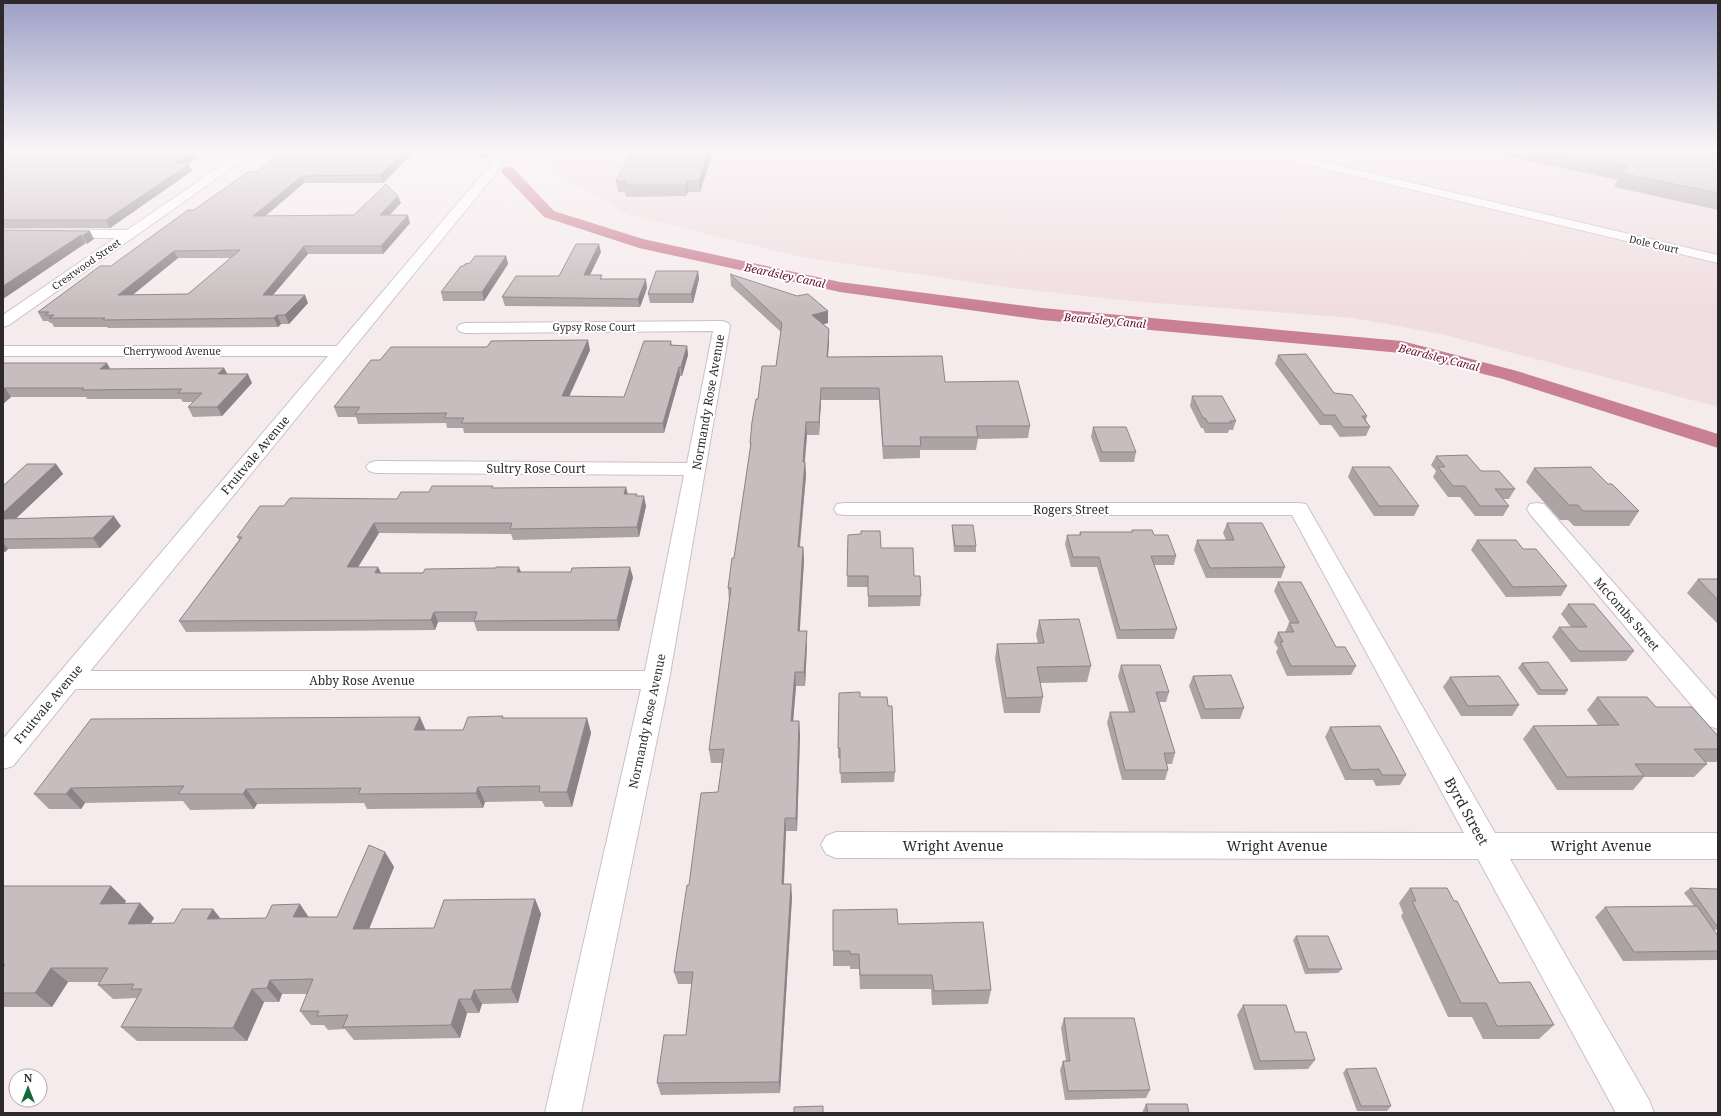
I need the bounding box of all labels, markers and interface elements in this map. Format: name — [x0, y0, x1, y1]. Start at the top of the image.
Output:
street label: Dole Court — [1628, 231, 1681, 257]
street label: Crestwood Street — [49, 235, 124, 293]
water label: Beardsley Canal — [742, 259, 827, 291]
water label: Beardsley Canal — [1062, 309, 1147, 331]
street label: Gypsy Rose Court — [553, 320, 636, 334]
street label: Normandy Rose Avenue — [688, 333, 728, 471]
water label: Beardsley Canal — [1396, 340, 1481, 374]
street label: Cherrywood Avenue — [123, 344, 221, 358]
street label: Fruitvale Avenue — [217, 412, 293, 498]
street label: Sultry Rose Court — [486, 460, 586, 477]
street label: Rogers Street — [1033, 501, 1109, 518]
street label: McCombs Street — [1590, 574, 1664, 654]
street label: Normandy Rose Avenue — [624, 652, 670, 790]
street label: Fruitvale Avenue — [10, 661, 86, 747]
street label: Abby Rose Avenue — [309, 672, 415, 689]
street label: Byrd Street — [1441, 774, 1493, 848]
street label: Wright Avenue — [903, 836, 1003, 855]
street label: Wright Avenue — [1227, 836, 1327, 855]
street label: Wright Avenue — [1551, 836, 1651, 855]
north arrow — [8, 1068, 48, 1108]
text: N — [24, 1070, 33, 1085]

